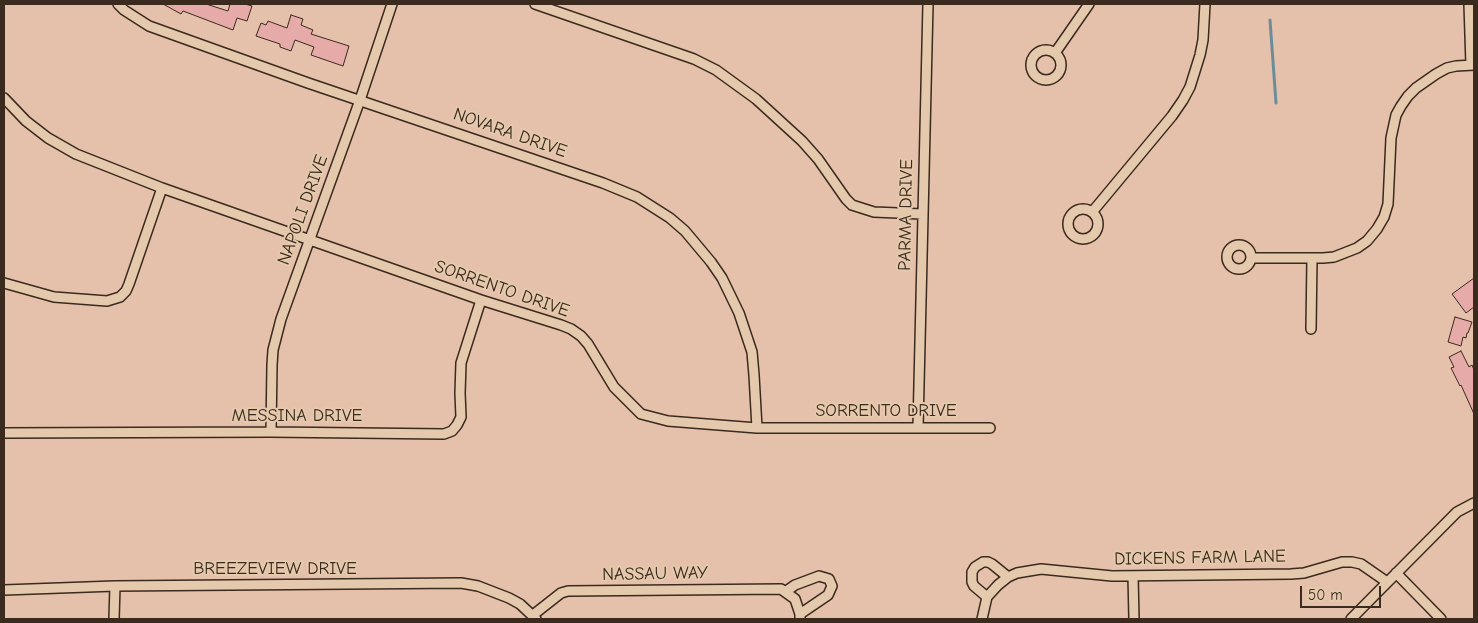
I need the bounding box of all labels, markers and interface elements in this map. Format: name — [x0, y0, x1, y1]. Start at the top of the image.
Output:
street label: NOVARA DRIVE — [450, 103, 570, 163]
street label: NAPOLI DRIVE — [273, 152, 333, 268]
street label: PARMA DRIVE — [894, 159, 918, 271]
street label: SORRENTO DRIVE — [432, 256, 572, 322]
street label: SORRENTO DRIVE — [815, 400, 957, 422]
street label: MESSINA DRIVE — [232, 405, 362, 427]
street label: DICKENS FARM LANE — [1114, 546, 1286, 570]
street label: BREEZEVIEW DRIVE — [193, 558, 357, 580]
street label: NASSAU WAY — [602, 562, 708, 586]
scale bar — [1303, 576, 1384, 608]
text: 50 m — [1308, 586, 1343, 604]

